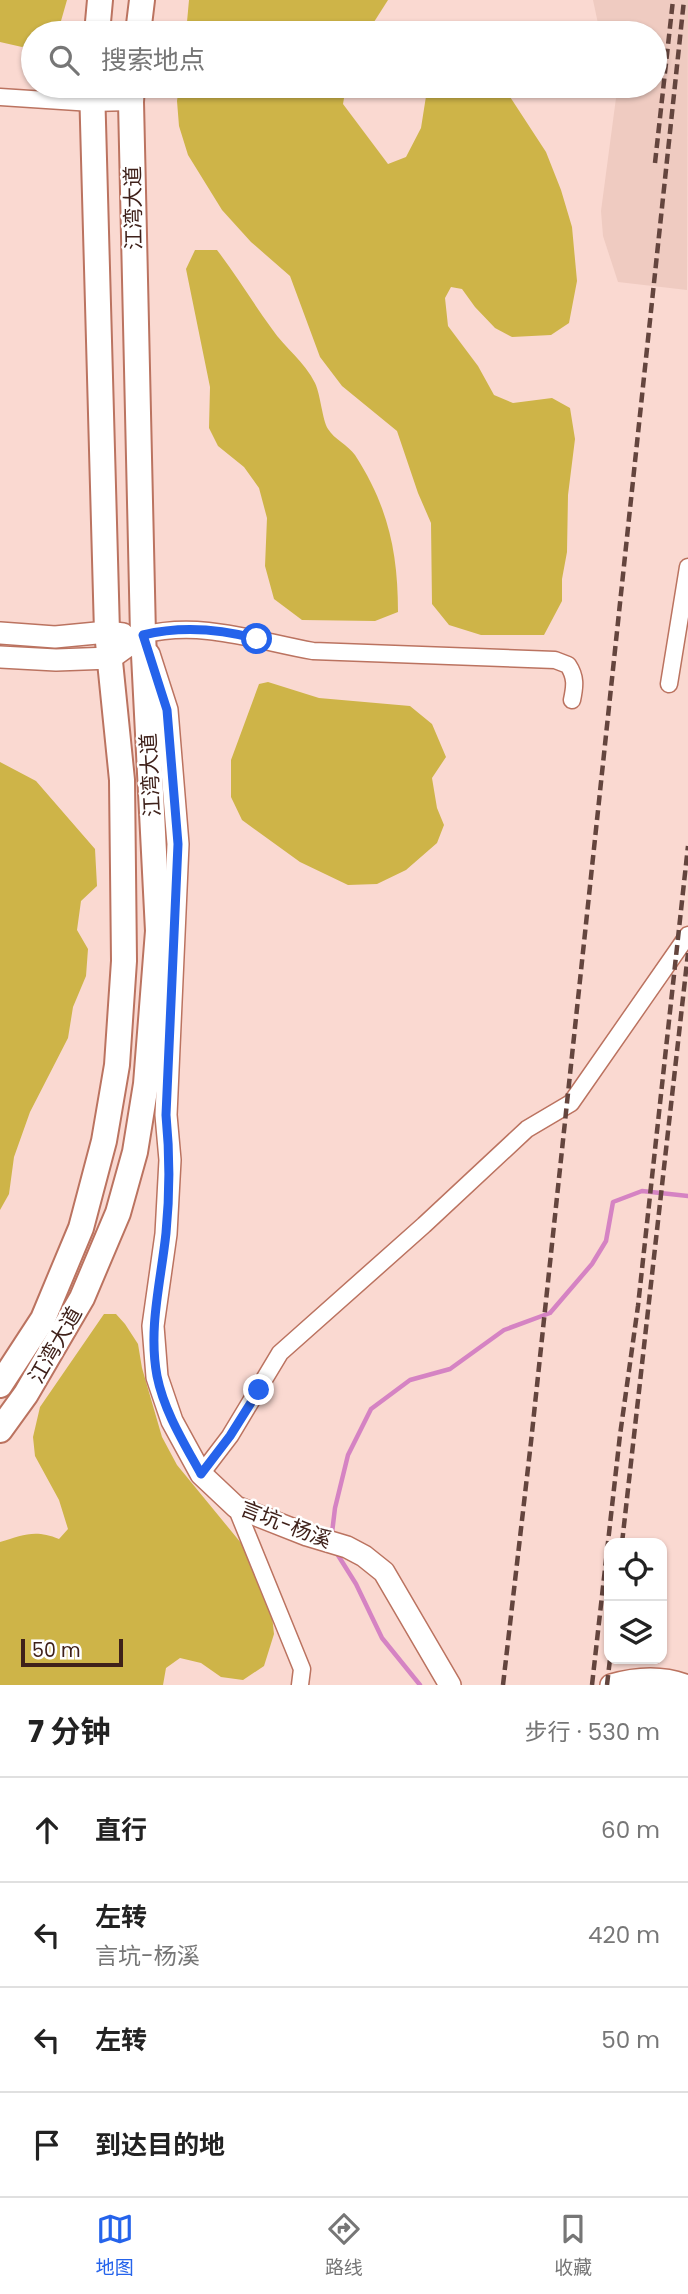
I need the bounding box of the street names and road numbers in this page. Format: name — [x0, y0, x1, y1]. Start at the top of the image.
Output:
street label: 江湾大道 — [118, 166, 148, 250]
street label: 江湾大道 — [133, 732, 167, 818]
street label: 江湾大道 — [21, 1301, 89, 1389]
street label: 言坑-杨溪 — [236, 1493, 336, 1555]

